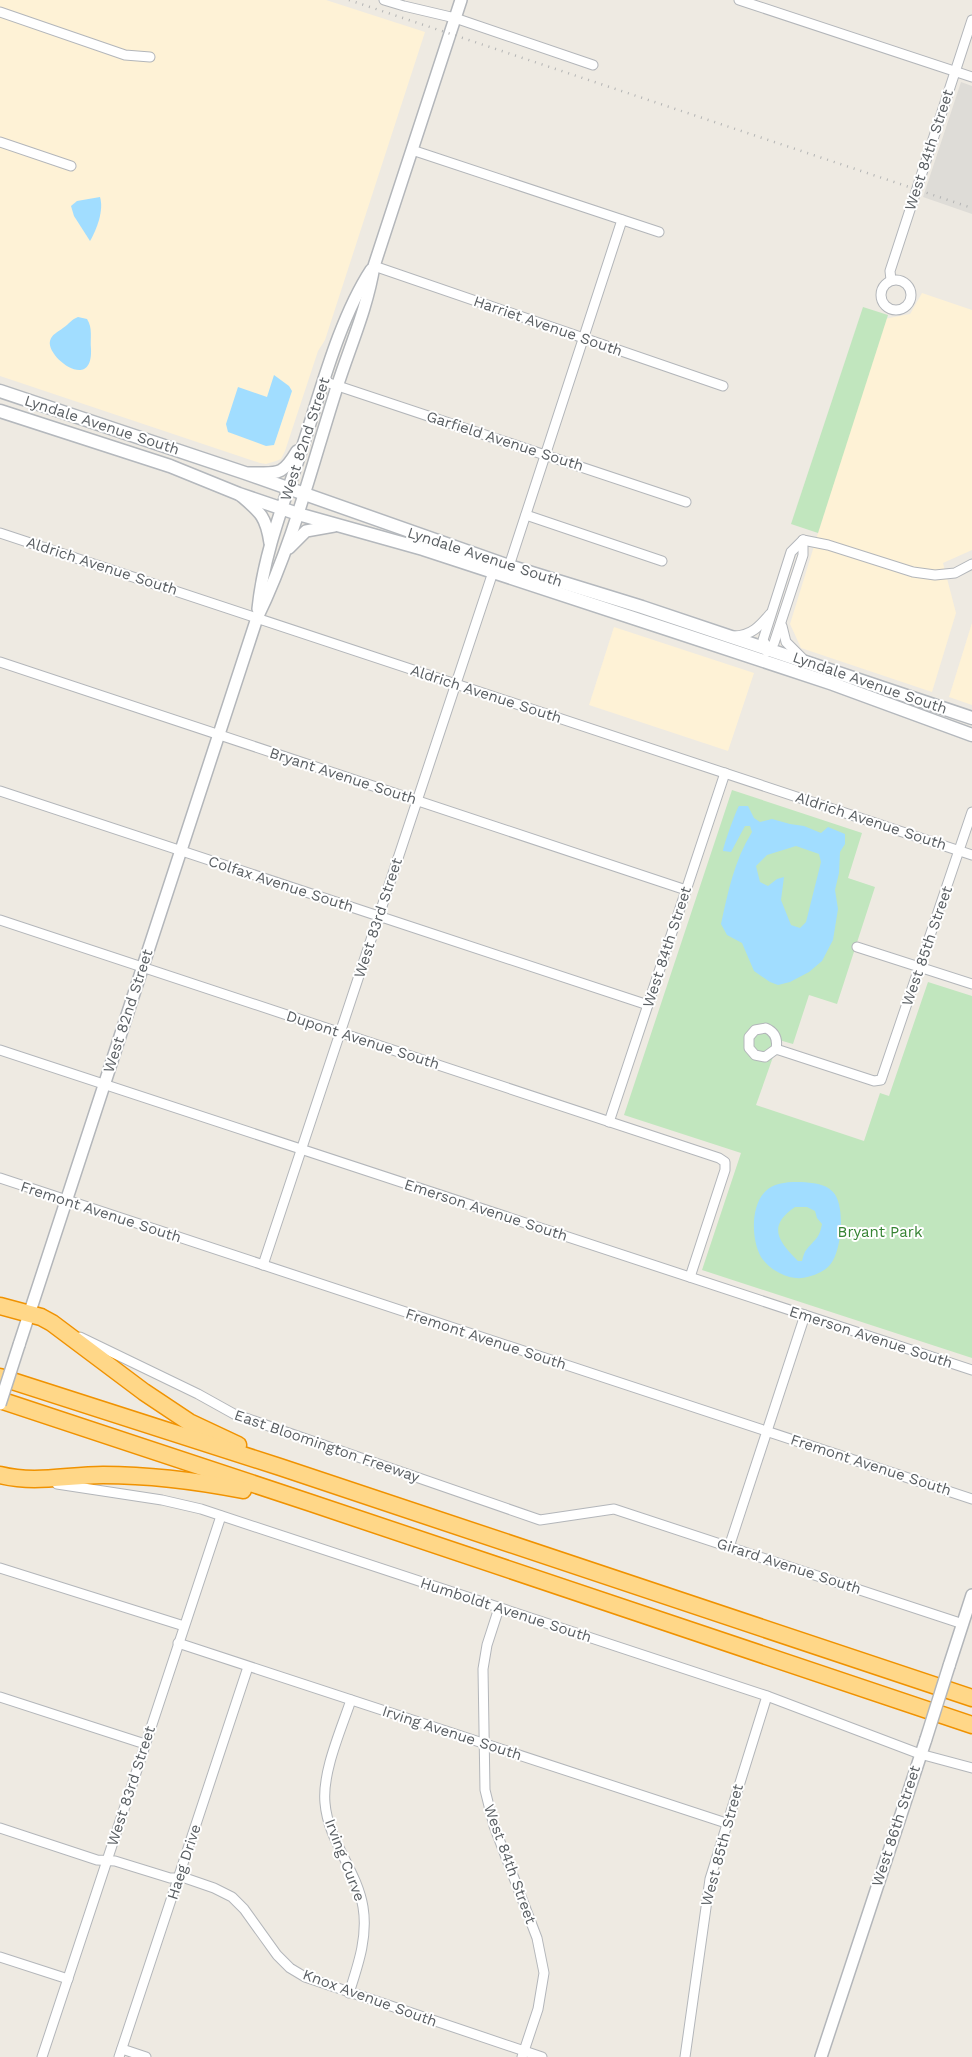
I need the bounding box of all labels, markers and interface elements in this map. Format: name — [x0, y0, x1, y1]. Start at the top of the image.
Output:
street label: West 84th Street — [901, 87, 957, 213]
street label: Harriet Avenue South — [471, 292, 625, 360]
street label: West 82nd Street — [277, 374, 334, 503]
street label: Lyndale Avenue South — [22, 391, 182, 459]
street label: Garfield Avenue South — [424, 407, 586, 475]
street label: Lyndale Avenue South — [405, 523, 565, 591]
street label: Aldrich Avenue South — [24, 533, 180, 599]
street label: Lyndale Avenue South — [791, 648, 949, 718]
street label: Aldrich Avenue South — [408, 661, 564, 727]
street label: Bryant Avenue South — [267, 744, 419, 808]
street label: Aldrich Avenue South — [793, 788, 949, 854]
street label: Colfax Avenue South — [206, 852, 356, 916]
street label: West 83rd Street — [350, 855, 406, 980]
street label: West 85th Street — [898, 883, 956, 1008]
street label: West 84th Street — [639, 884, 695, 1010]
street label: West 82nd Street — [100, 946, 157, 1075]
street label: Dupont Avenue South — [284, 1007, 442, 1073]
street label: Emerson Avenue South — [402, 1175, 570, 1245]
street label: Fremont Avenue South — [18, 1177, 184, 1247]
park label: Bryant Park — [838, 1223, 923, 1241]
street label: Emerson Avenue South — [787, 1302, 955, 1372]
street label: Fremont Avenue South — [403, 1304, 569, 1374]
street label: East Bloomington Freeway — [232, 1406, 422, 1486]
street label: Fremont Avenue South — [788, 1430, 954, 1500]
street label: Girard Avenue South — [715, 1534, 863, 1598]
street label: Humboldt Avenue South — [418, 1574, 594, 1646]
street label: Irving Avenue South — [380, 1702, 524, 1764]
street label: West 83rd Street — [103, 1723, 159, 1848]
street label: West 86th Street — [868, 1763, 924, 1889]
street label: West 85th Street — [697, 1781, 747, 1908]
street label: West 84th Street — [480, 1802, 540, 1927]
street label: Irving Curve — [321, 1816, 369, 1904]
street label: Haeg Drive — [163, 1822, 205, 1902]
street label: Knox Avenue South — [300, 1965, 440, 2031]

